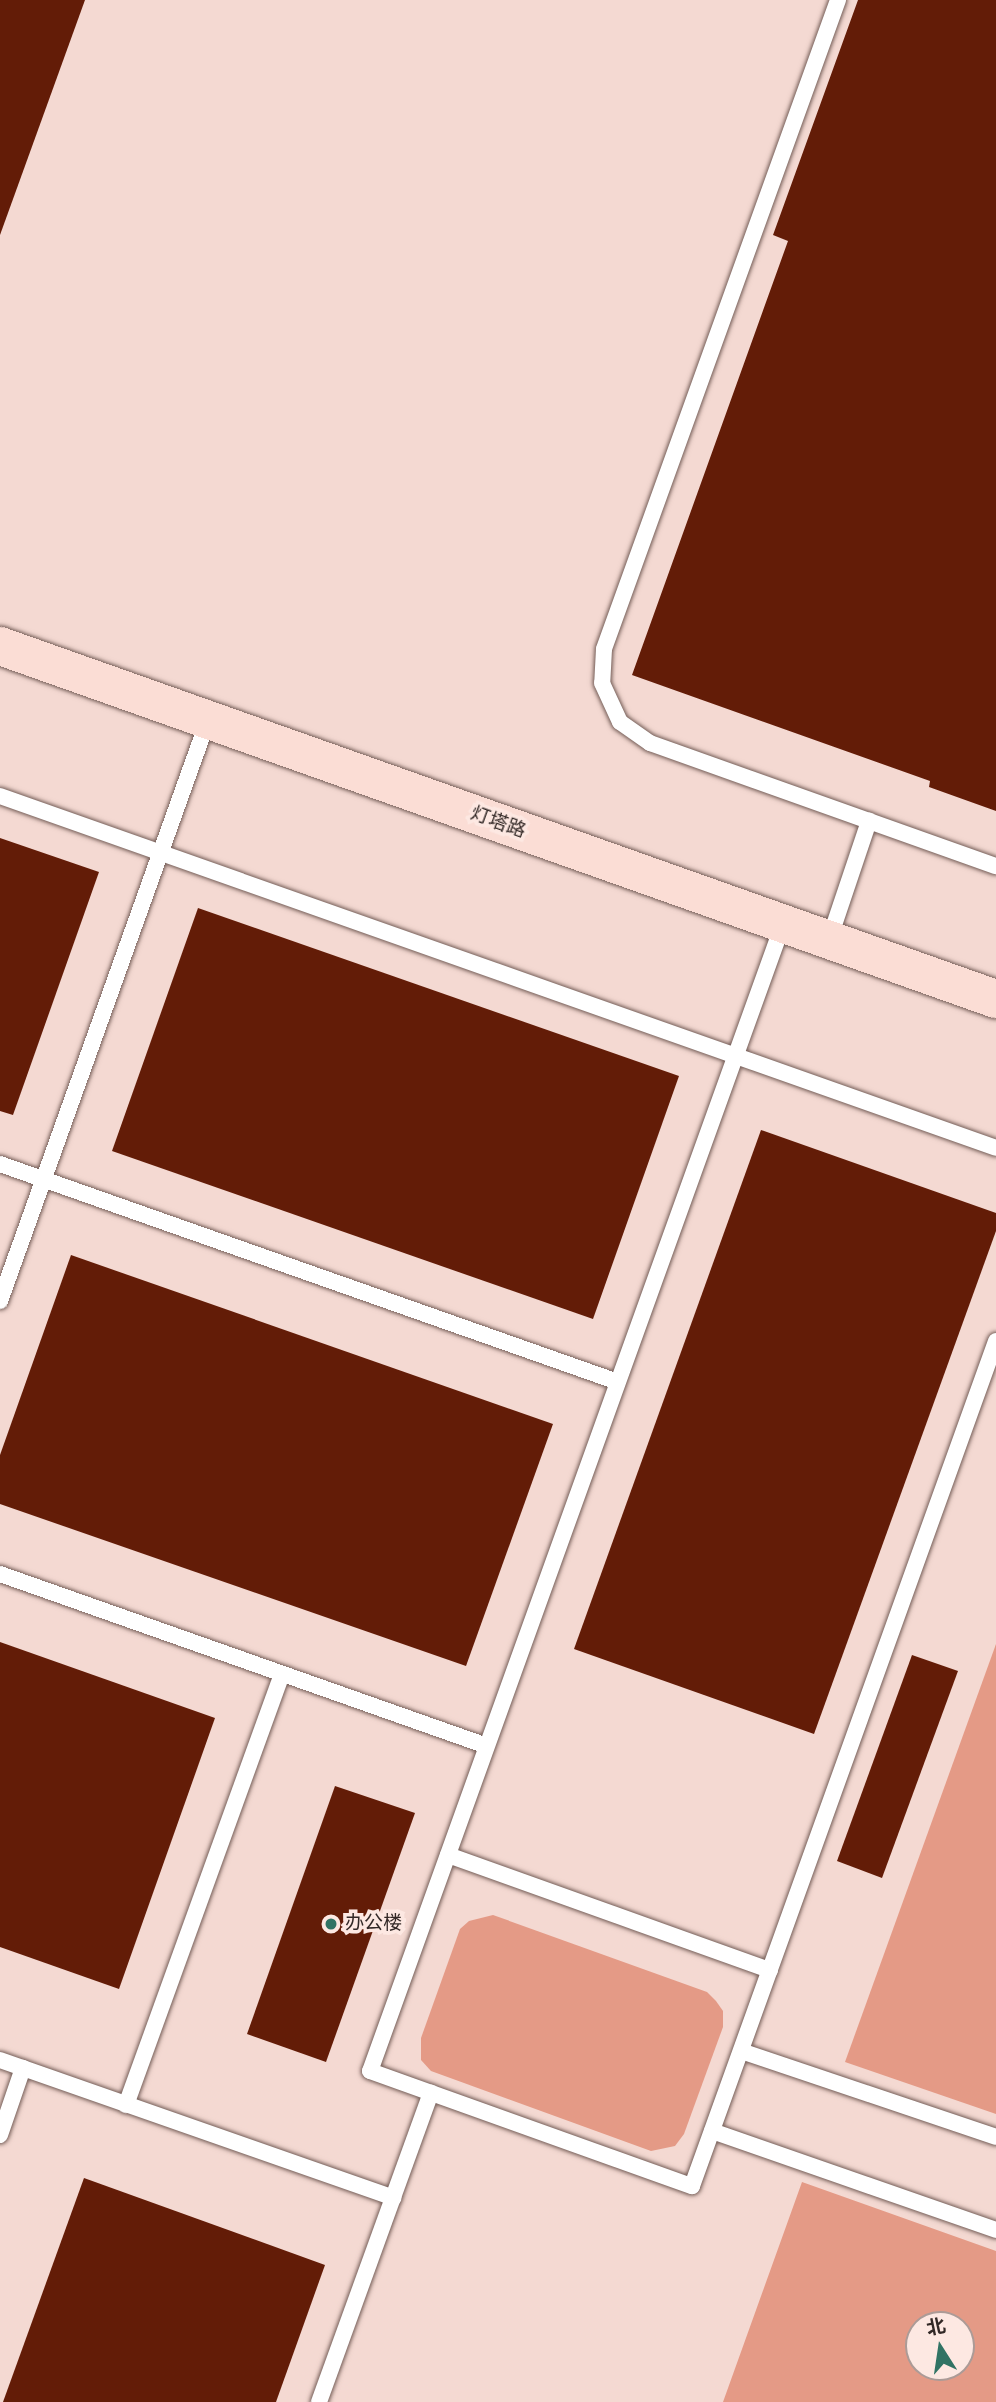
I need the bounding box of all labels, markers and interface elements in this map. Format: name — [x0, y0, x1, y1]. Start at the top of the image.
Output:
street label: 灯塔路 — [467, 803, 529, 843]
place label: 办公楼 — [345, 1913, 402, 1935]
marker: 办公楼 — [323, 1916, 339, 1932]
north arrow — [905, 2311, 975, 2381]
text: 北 — [924, 2313, 948, 2342]

